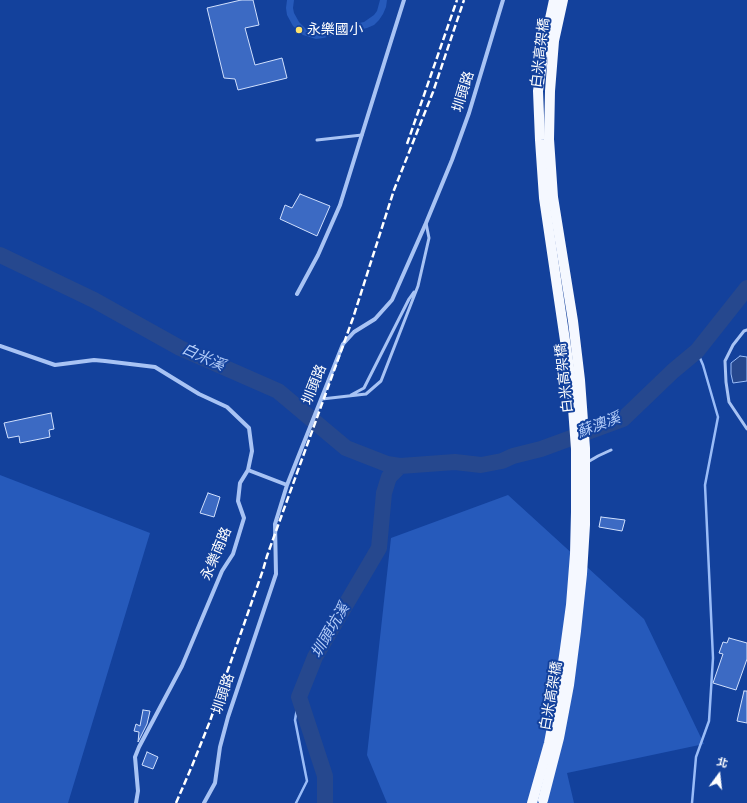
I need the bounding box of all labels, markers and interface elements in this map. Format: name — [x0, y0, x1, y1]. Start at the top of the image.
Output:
street label: 白米高架橋 — [528, 17, 554, 89]
place label: 永樂國小 — [307, 22, 363, 38]
marker: 永樂國小 — [294, 25, 304, 35]
street label: 圳頭路 — [450, 69, 478, 115]
water label: 白米溪 — [179, 341, 227, 375]
street label: 白米高架橋 — [553, 342, 577, 414]
street label: 圳頭路 — [299, 362, 331, 408]
water label: 蘇澳溪 — [575, 410, 623, 442]
street label: 永樂南路 — [198, 525, 236, 583]
water label: 圳頭坑溪 — [308, 601, 354, 661]
street label: 白米高架橋 — [538, 660, 566, 732]
street label: 圳頭路 — [210, 671, 238, 717]
north arrow — [699, 755, 739, 795]
text: 北 — [715, 755, 729, 771]

